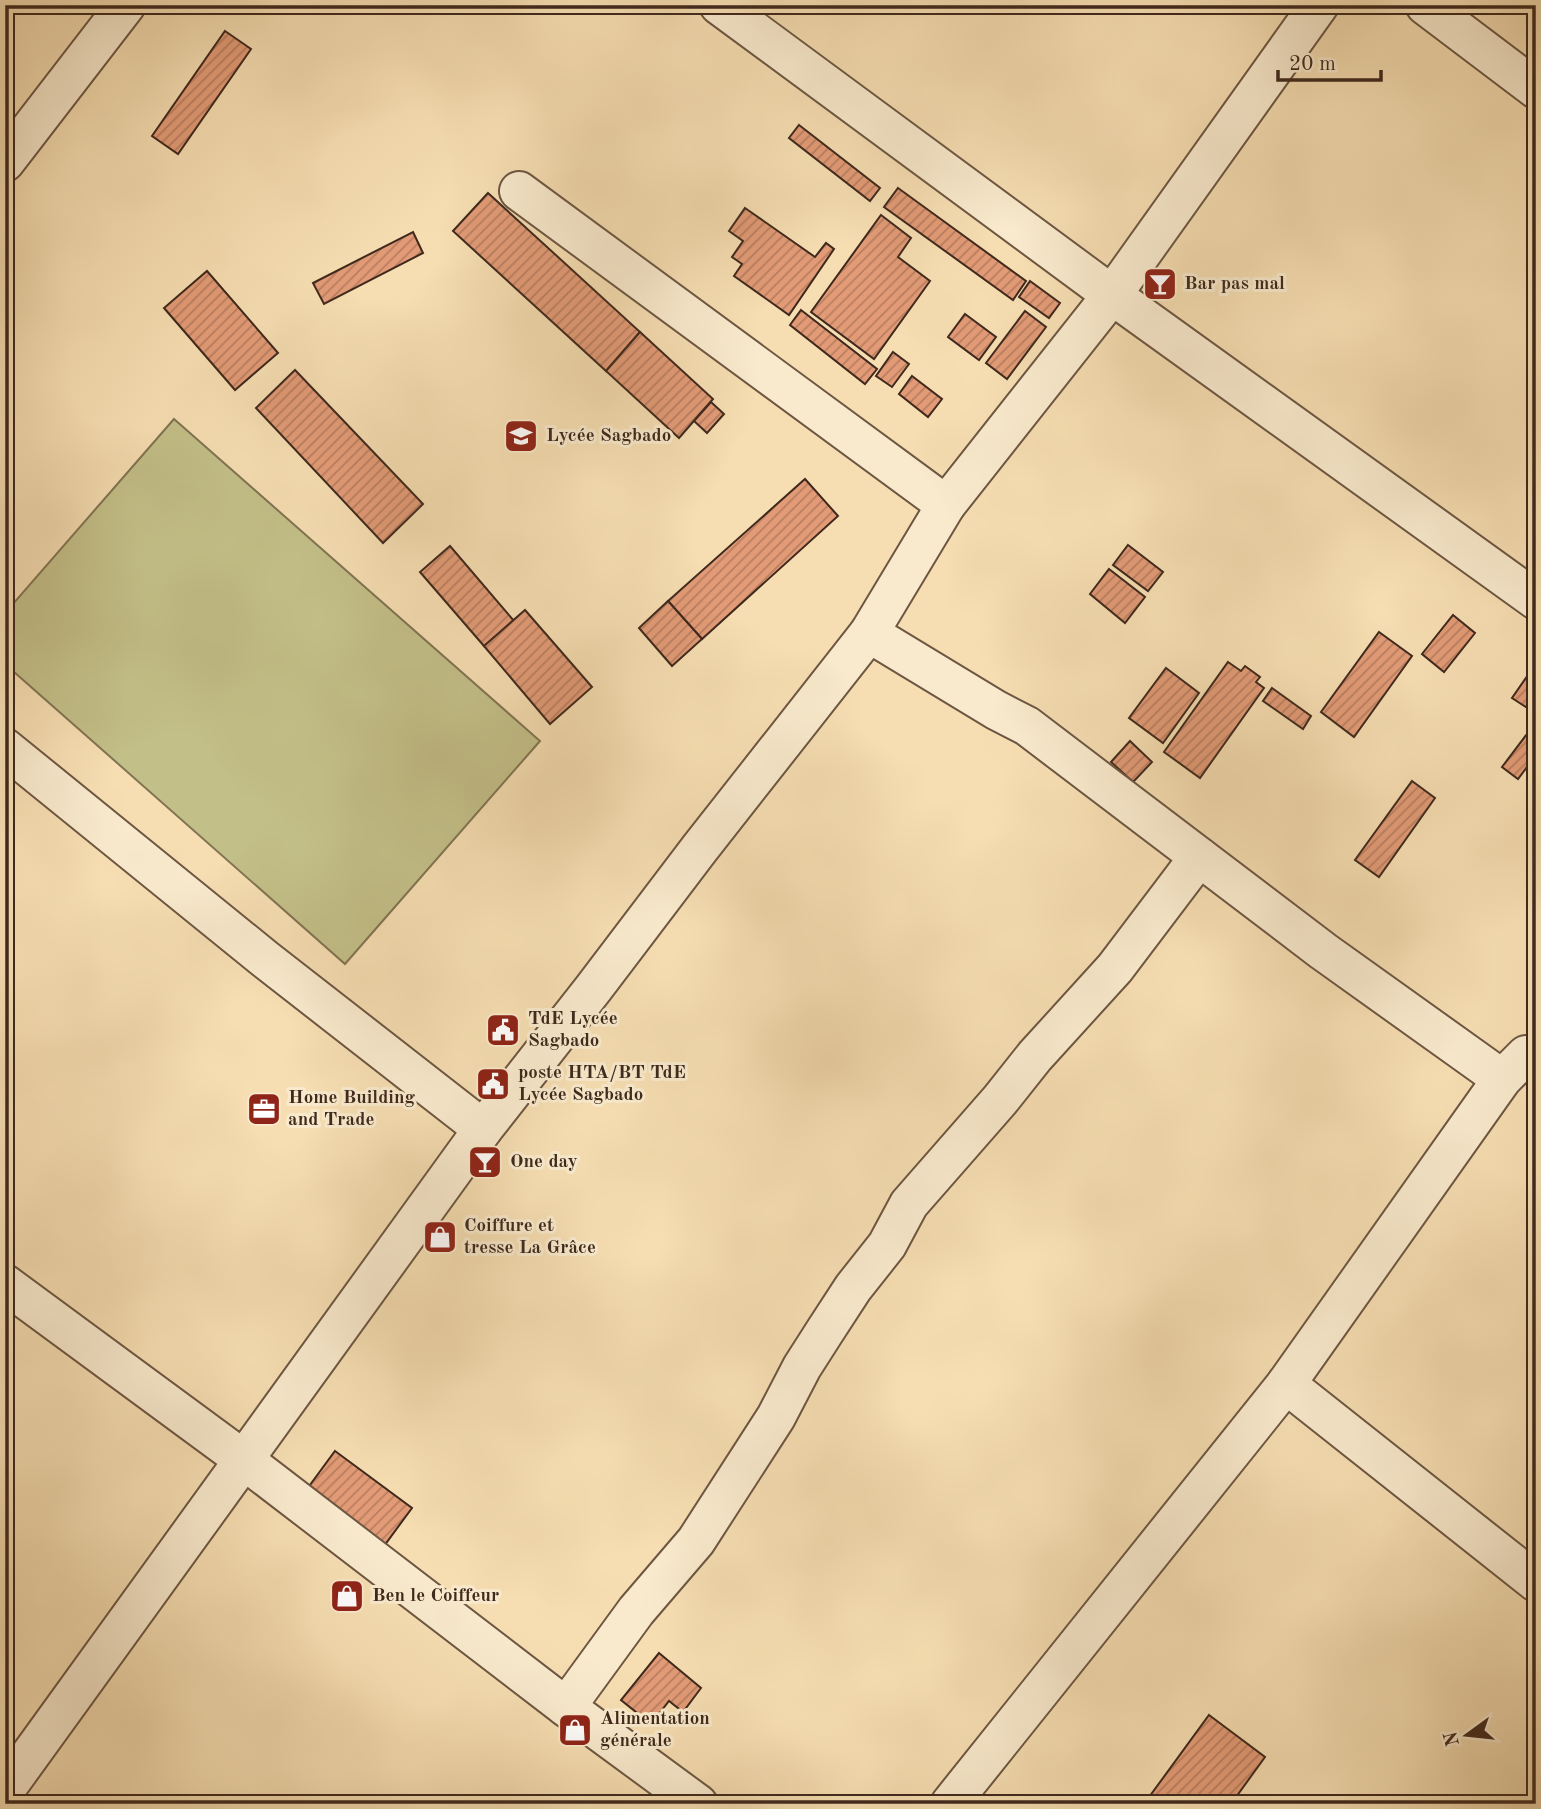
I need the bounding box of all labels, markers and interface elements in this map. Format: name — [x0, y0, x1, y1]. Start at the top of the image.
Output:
scale bar — [1278, 38, 1382, 82]
text: 20 m — [1289, 54, 1336, 75]
bar icon: Bar pas mal — [1141, 265, 1179, 303]
place label: Bar pas mal — [1184, 275, 1285, 294]
school or university icon: Lycée Sagbado — [502, 417, 540, 455]
place label: Lycée Sagbado — [546, 427, 671, 446]
place label: TdE Lycée Sagbado — [528, 1010, 618, 1051]
public building icon: TdE Lycée Sagbado — [484, 1011, 522, 1049]
place label: poste HTA/BT TdE Lycée Sagbado — [518, 1064, 686, 1105]
public building icon: poste HTA/BT TdE Lycée Sagbado — [474, 1065, 512, 1103]
place label: Home Building and Trade — [288, 1089, 416, 1130]
office icon: Home Building and Trade — [245, 1090, 283, 1128]
bar icon: One day — [466, 1143, 504, 1181]
place label: One day — [510, 1153, 578, 1172]
place label: Coiffure et tresse La Grâce — [464, 1217, 596, 1258]
shop icon: Coiffure et tresse La Grâce — [421, 1218, 459, 1256]
shop icon: Ben le Coiffeur — [328, 1577, 366, 1615]
place label: Ben le Coiffeur — [372, 1587, 499, 1606]
north arrow — [1432, 1700, 1502, 1770]
place label: Alimentation générale — [600, 1710, 710, 1751]
shop icon: Alimentation générale — [556, 1711, 594, 1749]
text: N — [1442, 1729, 1464, 1748]

